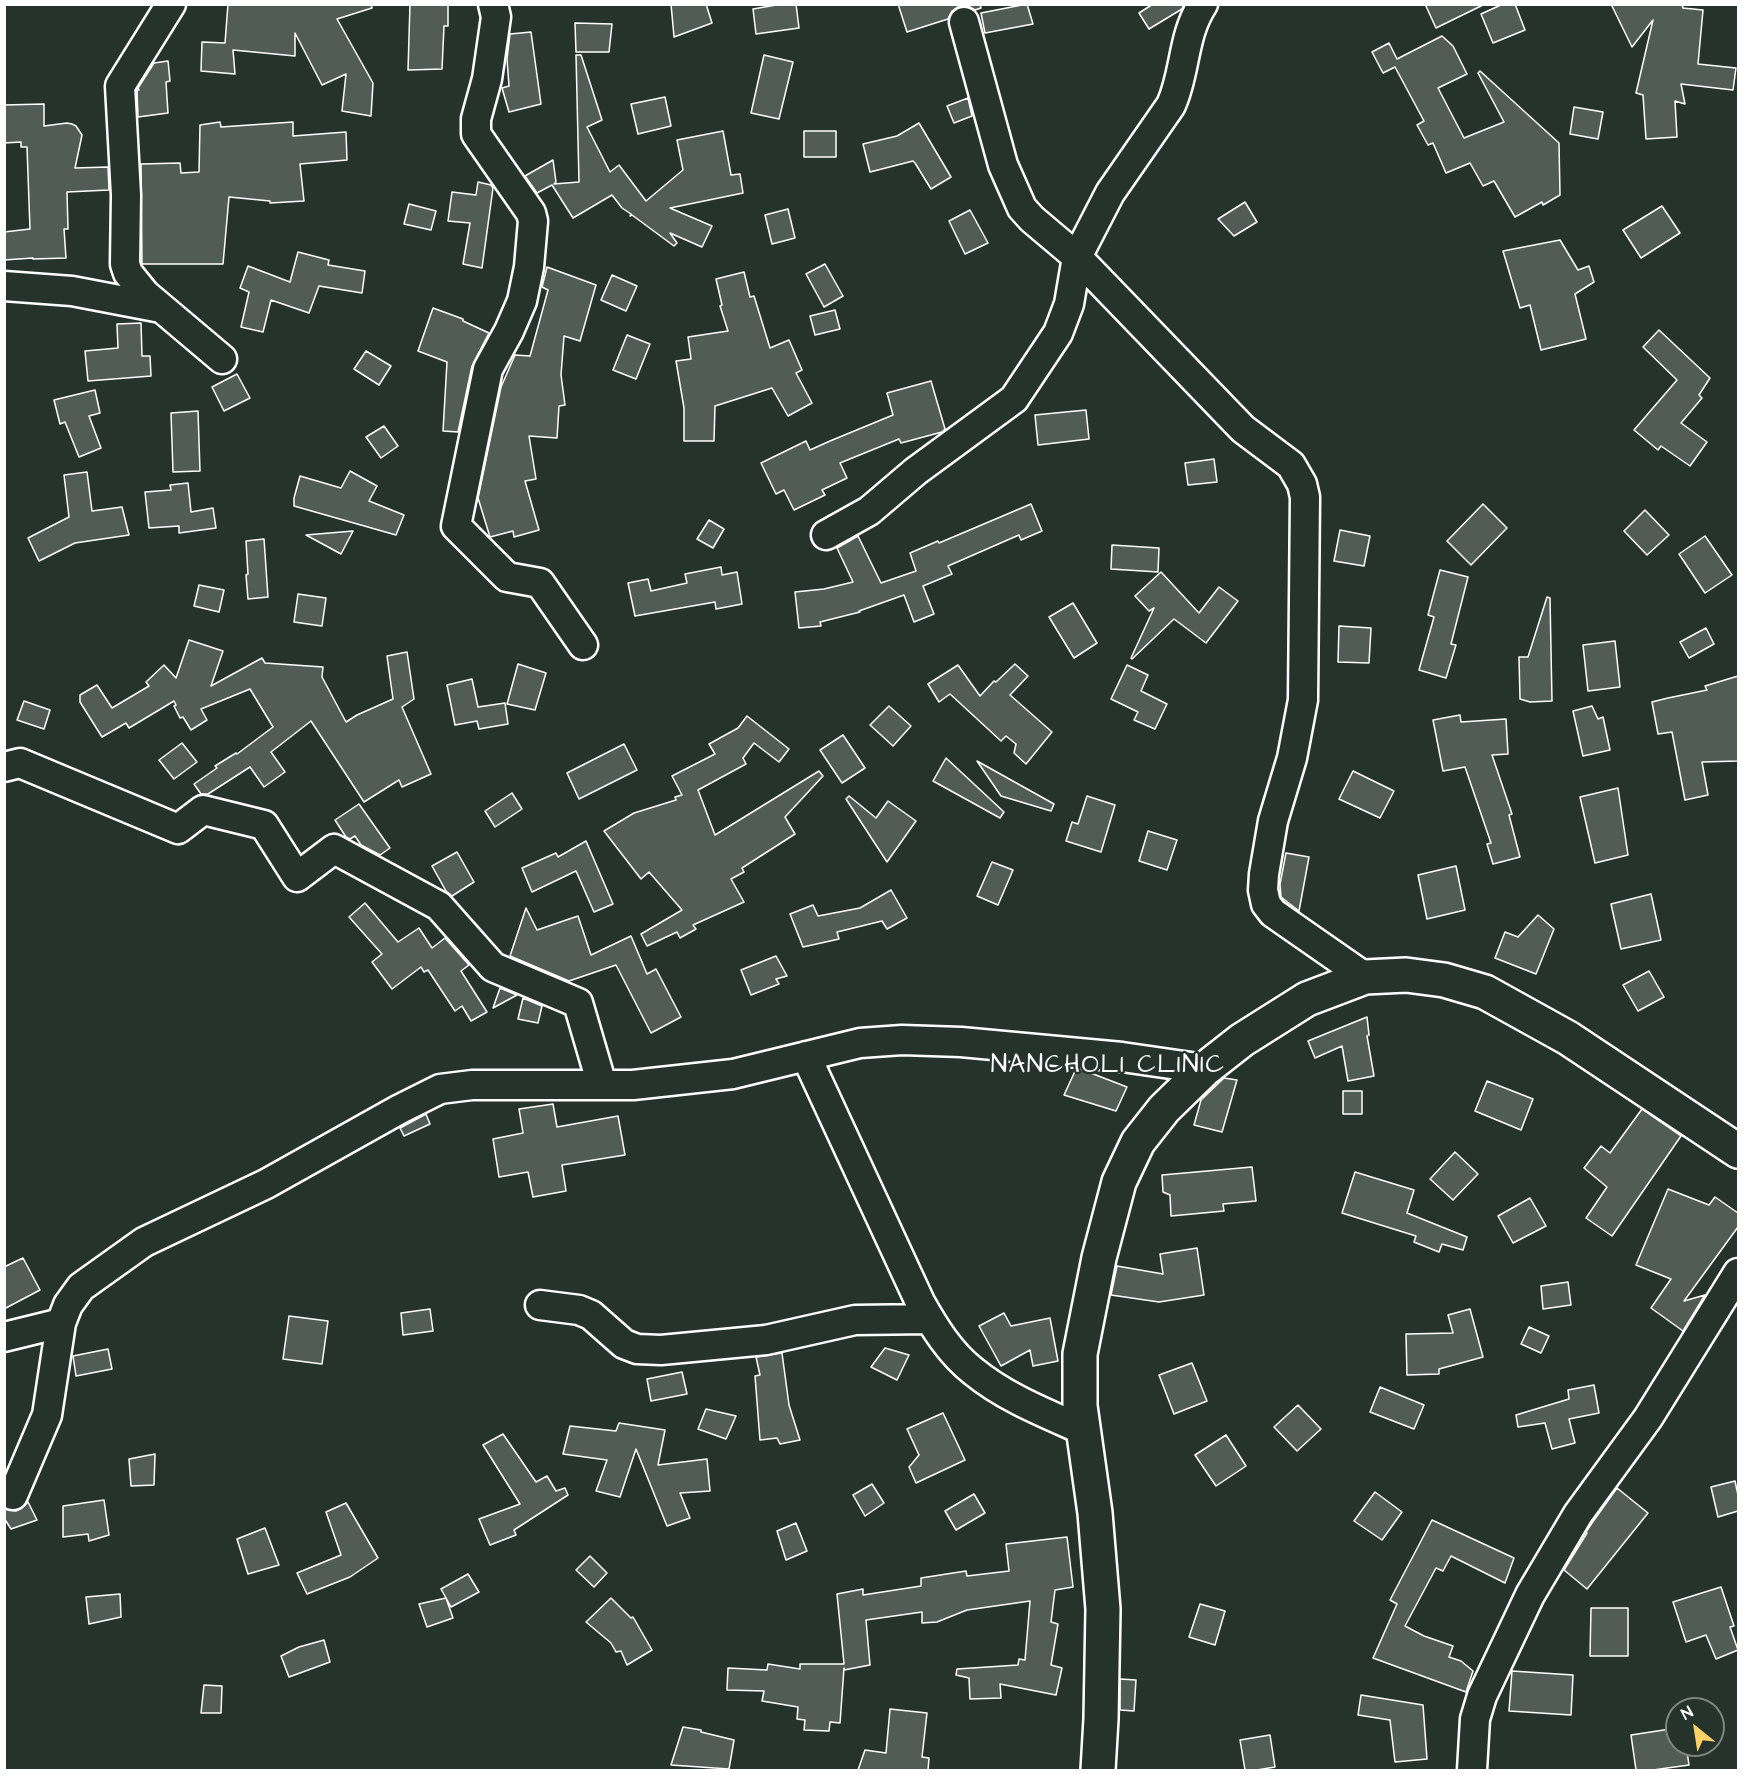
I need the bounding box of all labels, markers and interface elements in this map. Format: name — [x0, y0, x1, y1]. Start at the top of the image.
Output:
district label: NANCHOLI CLINIC — [991, 1051, 1225, 1083]
north arrow — [1665, 1697, 1725, 1757]
text: N — [1677, 1701, 1697, 1725]

